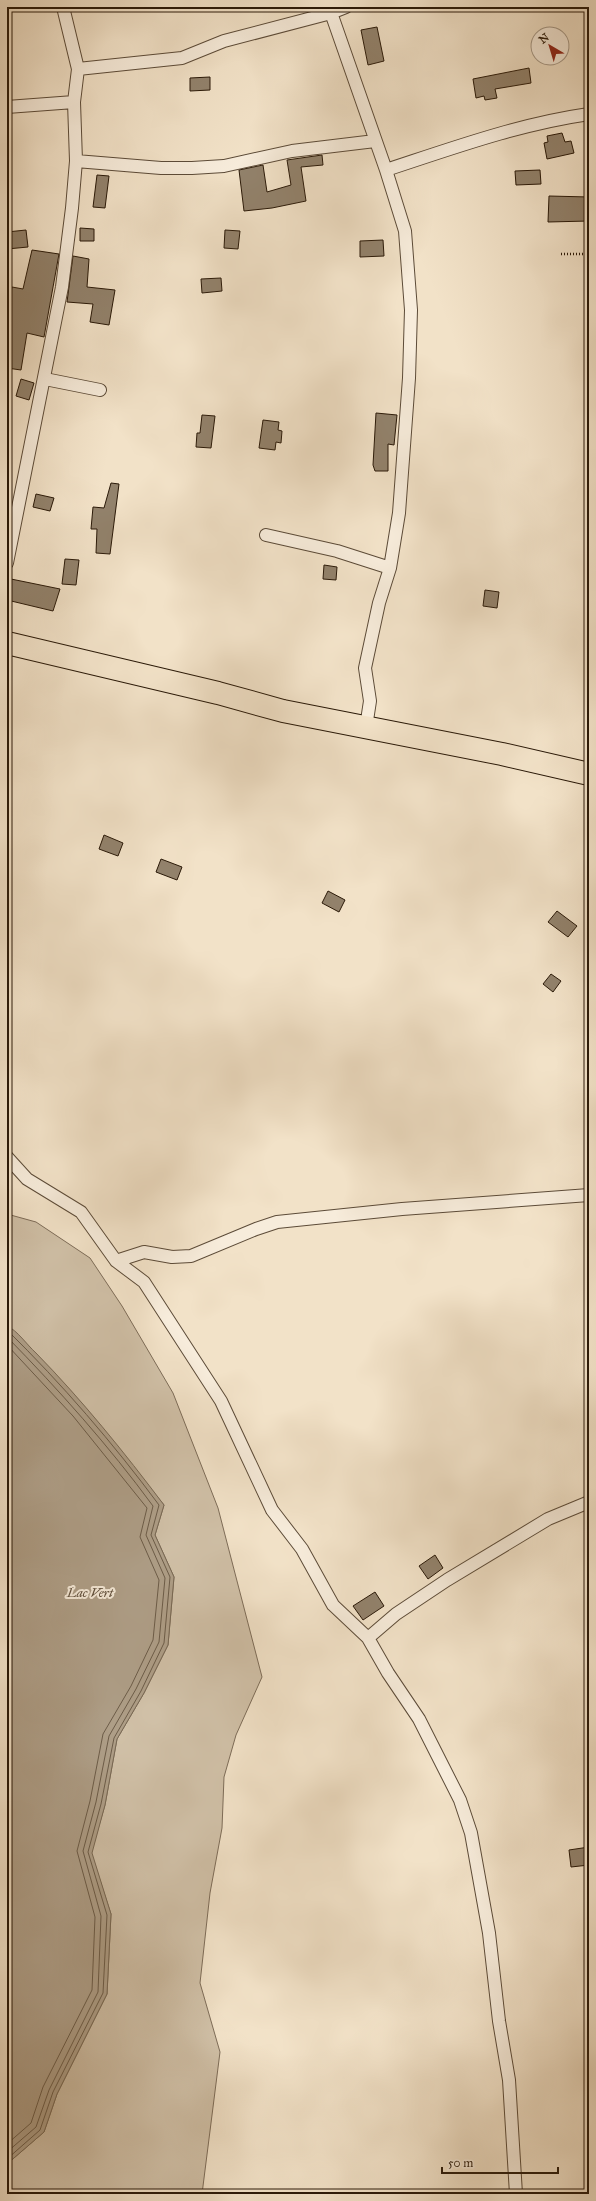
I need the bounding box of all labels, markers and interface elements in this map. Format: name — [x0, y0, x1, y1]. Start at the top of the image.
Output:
north arrow — [530, 26, 570, 66]
text: N — [536, 30, 552, 47]
water label: Lac Vert — [66, 1585, 114, 1601]
scale bar — [442, 2149, 558, 2175]
text: 50 m — [448, 2156, 473, 2170]

